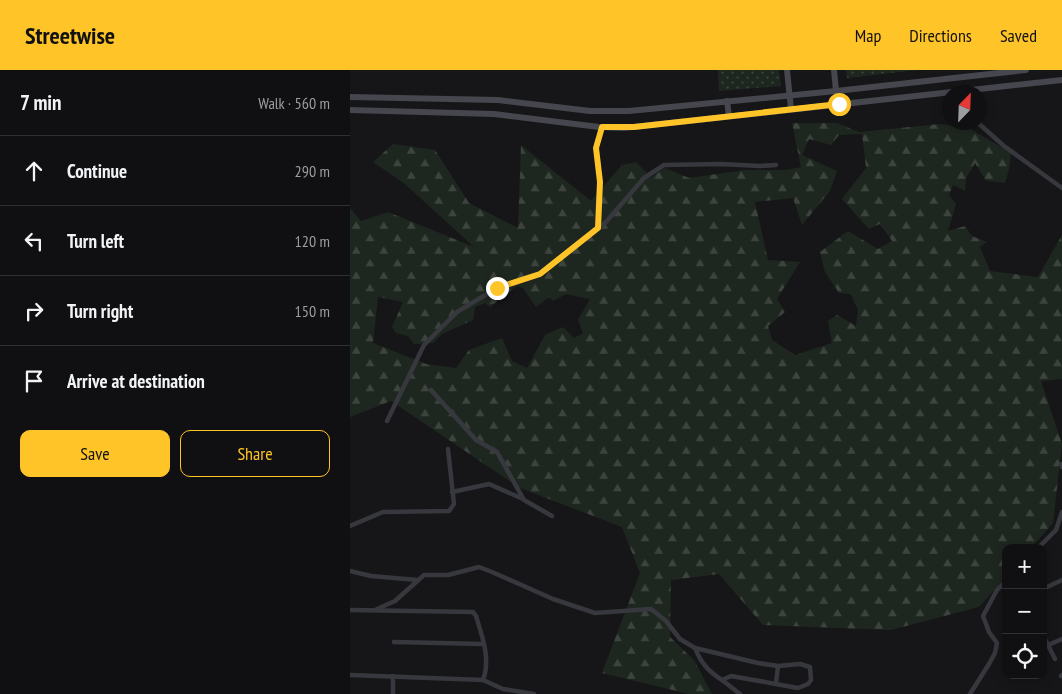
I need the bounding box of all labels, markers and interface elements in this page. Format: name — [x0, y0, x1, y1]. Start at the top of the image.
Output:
text: Streetwise — [25, 20, 115, 51]
text: Map — [855, 24, 881, 47]
text: Directions — [909, 24, 972, 47]
text: Saved — [1000, 24, 1037, 47]
north arrow — [942, 85, 987, 130]
text: 7 min — [20, 89, 62, 116]
text: Walk · 560 m — [258, 93, 330, 113]
route start — [828, 93, 851, 116]
icon: ahead — [20, 157, 48, 185]
text: Continue — [67, 159, 127, 183]
text: 290 m — [295, 161, 330, 181]
icon: left — [20, 227, 48, 255]
text: Turn left — [67, 229, 124, 253]
text: 120 m — [295, 231, 330, 251]
route end — [486, 277, 509, 300]
icon: right — [20, 297, 48, 325]
text: Turn right — [67, 299, 133, 323]
text: 150 m — [295, 301, 330, 321]
icon: arrive — [20, 367, 48, 395]
text: Arrive at destination — [67, 369, 205, 393]
button: Save — [20, 430, 170, 477]
button: Share — [180, 430, 330, 477]
map controls — [1002, 544, 1047, 679]
button: + — [1002, 544, 1047, 589]
button: − — [1002, 589, 1047, 634]
button: locate — [1002, 634, 1047, 679]

